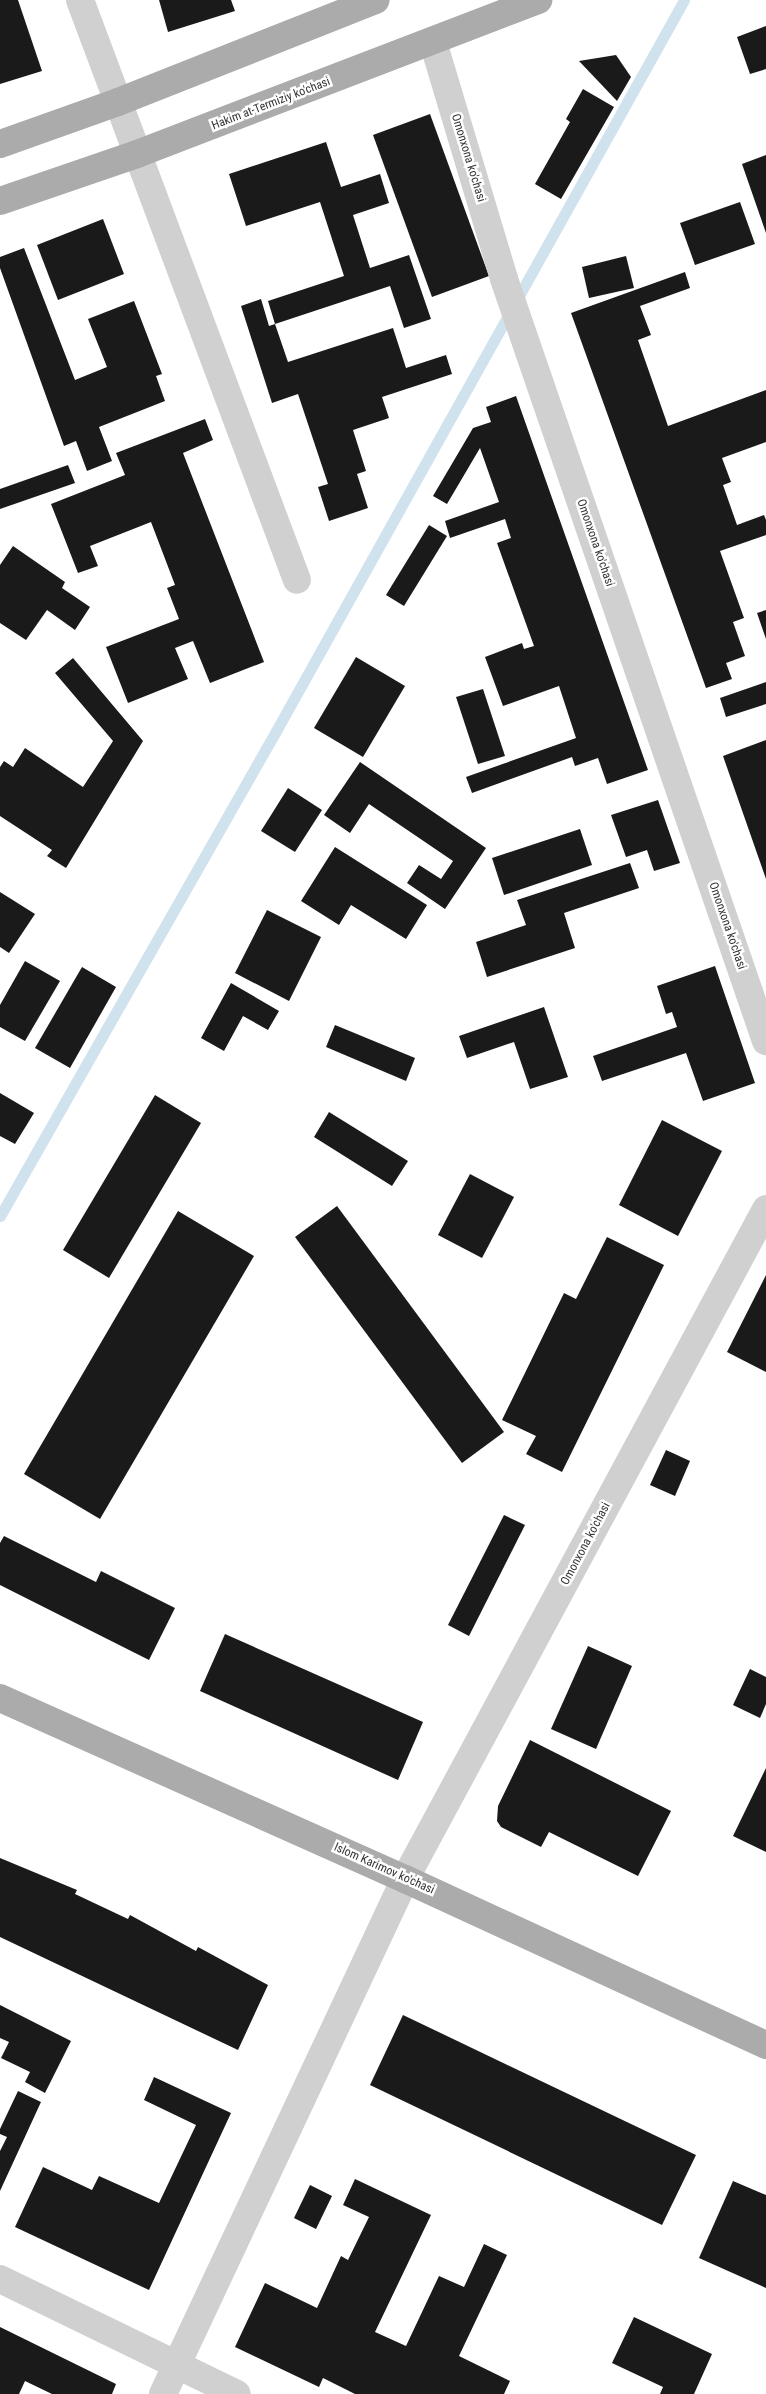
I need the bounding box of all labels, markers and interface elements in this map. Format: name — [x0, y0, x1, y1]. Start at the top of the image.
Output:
street label: Hakim at-Termiziy ko'chasi — [210, 75, 332, 133]
street label: Omonxona ko'chasi — [448, 112, 488, 204]
street label: Omonxona ko'chasi — [573, 498, 617, 588]
street label: Omonxona ko'chasi — [705, 881, 749, 971]
street label: Omonxona ko'chasi — [558, 1500, 614, 1588]
street label: Islom Karimov ko'chasi — [332, 1840, 436, 1898]

